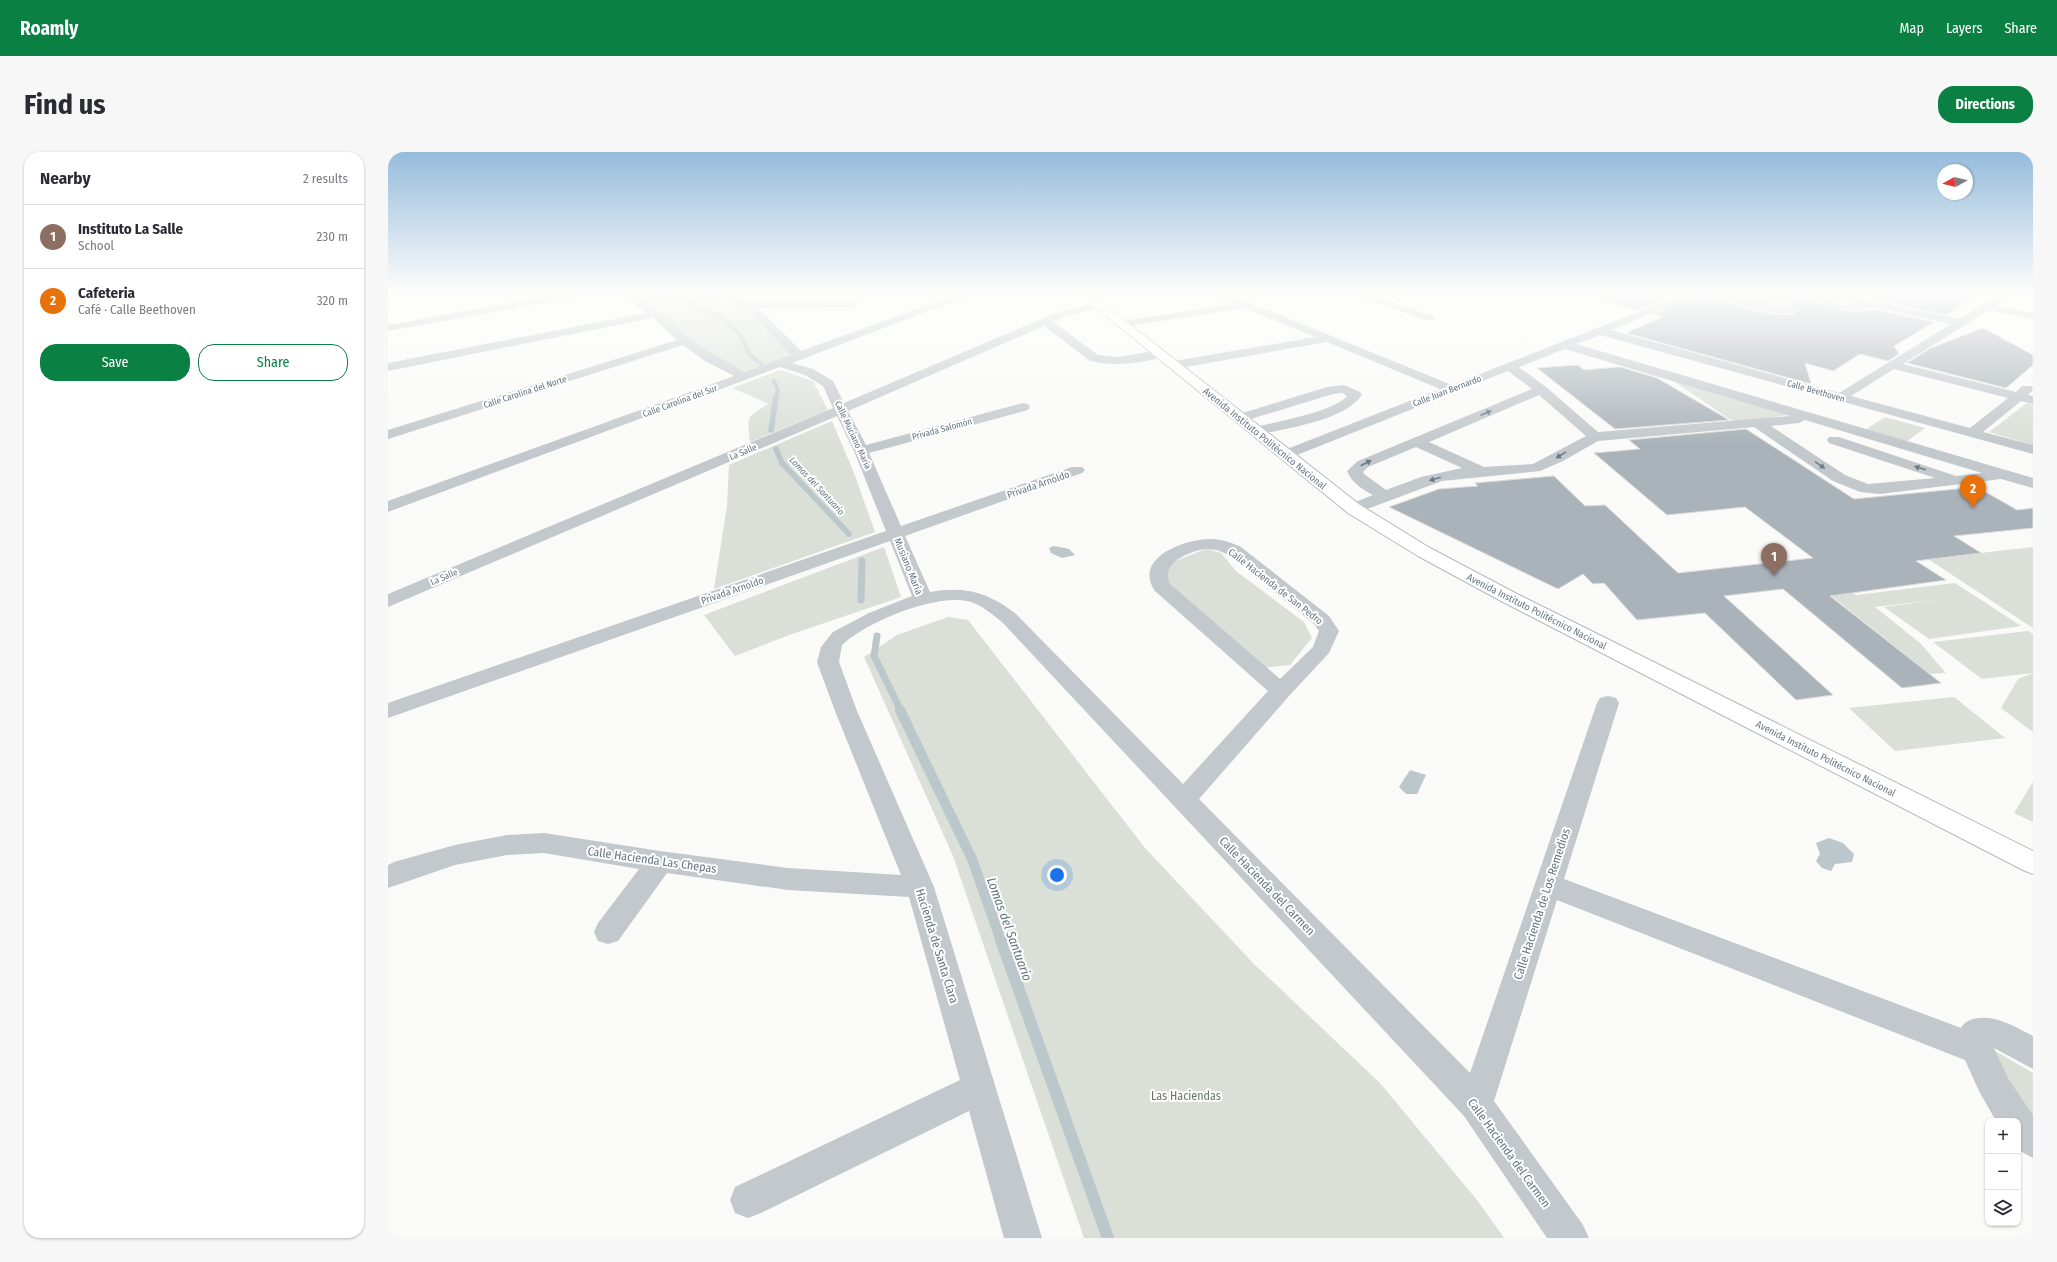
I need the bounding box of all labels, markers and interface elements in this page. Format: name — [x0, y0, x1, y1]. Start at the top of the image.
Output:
text: Roamly — [20, 17, 78, 40]
text: Map — [1900, 20, 1924, 37]
text: Layers — [1946, 20, 1982, 37]
text: Share — [2004, 20, 2037, 37]
button: Directions — [1938, 86, 2033, 123]
text: Find us — [24, 88, 106, 121]
north arrow — [1937, 164, 1973, 200]
text: Nearby — [40, 168, 91, 189]
text: 2 results — [303, 171, 348, 186]
text: Instituto La Salle — [78, 220, 183, 238]
text: 1 — [50, 229, 56, 244]
text: 230 m — [317, 229, 348, 244]
text: School — [78, 238, 114, 253]
text: Cafeteria — [78, 284, 135, 302]
text: 2 — [50, 293, 56, 308]
text: 320 m — [317, 293, 348, 308]
text: Café · Calle Beethoven — [78, 302, 196, 317]
button: Save — [40, 344, 190, 381]
button: Share — [198, 344, 348, 381]
street label: Calle Juan Bernardo — [1411, 373, 1483, 409]
street label: Calle Carolina del Norte — [482, 374, 568, 410]
street label: Calle Beethoven — [1786, 378, 1846, 404]
street label: Calle Carolina del Sur — [641, 383, 719, 419]
street label: Avenida Instituto Politécnico Nacional — [1200, 385, 1329, 492]
street label: Calle Muciano María — [833, 399, 873, 471]
one-way arrow — [1480, 410, 1491, 416]
street label: Privada Salomón — [911, 416, 973, 442]
street label: La Salle — [728, 442, 759, 462]
one-way arrow — [1556, 451, 1566, 459]
water label: Lomas del Santuario — [788, 455, 847, 517]
one-way arrow — [1360, 460, 1372, 467]
one-way arrow — [1815, 461, 1825, 469]
one-way arrow — [1913, 465, 1925, 471]
street label: Privada Arnoldo — [1005, 469, 1071, 501]
pin: 2 — [1960, 475, 1986, 508]
one-way arrow — [1429, 476, 1441, 482]
street label: Musiano María — [891, 536, 926, 596]
pin: 1 — [1761, 543, 1787, 576]
street label: Calle Hacienda de San Pedro — [1226, 546, 1325, 627]
street label: La Salle — [429, 567, 460, 587]
street label: Avenida Instituto Politécnico Nacional — [1465, 571, 1609, 653]
street label: Privada Arnoldo — [699, 575, 765, 607]
street label: Avenida Instituto Politécnico Nacional — [1754, 718, 1898, 800]
street label: Calle Hacienda de Los Remedios — [1511, 827, 1573, 981]
street label: Calle Hacienda del Carmen — [1216, 834, 1318, 938]
street label: Calle Hacienda Las Chepas — [587, 844, 717, 876]
your location — [1047, 865, 1067, 885]
water label: Lomas del Santuario — [984, 875, 1035, 983]
street label: Hacienda de Santa Clara — [913, 887, 961, 1005]
park label: Las Haciendas — [1151, 1089, 1221, 1103]
street label: Calle Hacienda del Carmen — [1465, 1096, 1553, 1210]
map controls — [1985, 1118, 2021, 1226]
button: + — [1985, 1118, 2021, 1154]
button: − — [1985, 1154, 2021, 1190]
button: layers — [1985, 1190, 2021, 1226]

